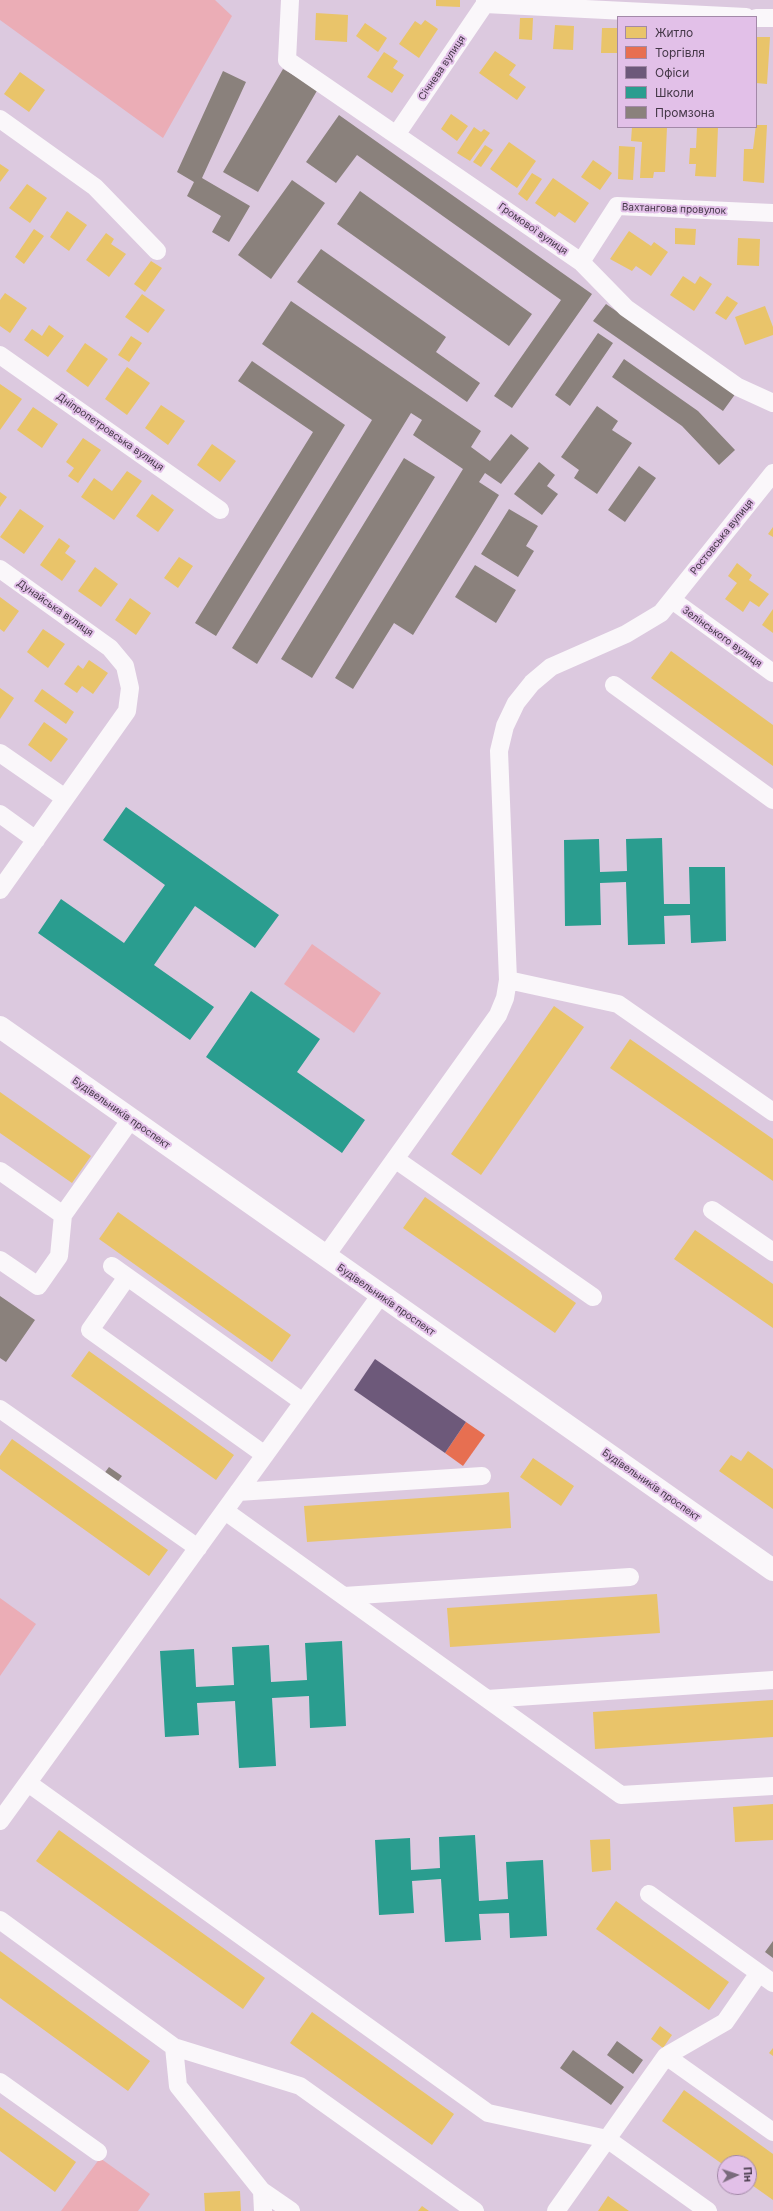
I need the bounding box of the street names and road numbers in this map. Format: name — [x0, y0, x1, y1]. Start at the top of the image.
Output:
street label: Січнева вулиця — [416, 33, 468, 103]
street label: Громової вулиця — [496, 201, 570, 257]
street label: Вахтангова провулок — [622, 201, 726, 217]
street label: Дніпропетровська вулиця — [54, 390, 166, 474]
street label: Ростовська вулиця — [688, 497, 756, 577]
street label: Дунайська вулиця — [15, 577, 95, 639]
street label: Зелінського вулиця — [680, 604, 764, 670]
street label: Будівельників проспект — [70, 1075, 172, 1151]
street label: Будівельників проспект — [335, 1262, 437, 1338]
street label: Будівельників проспект — [600, 1447, 702, 1523]

